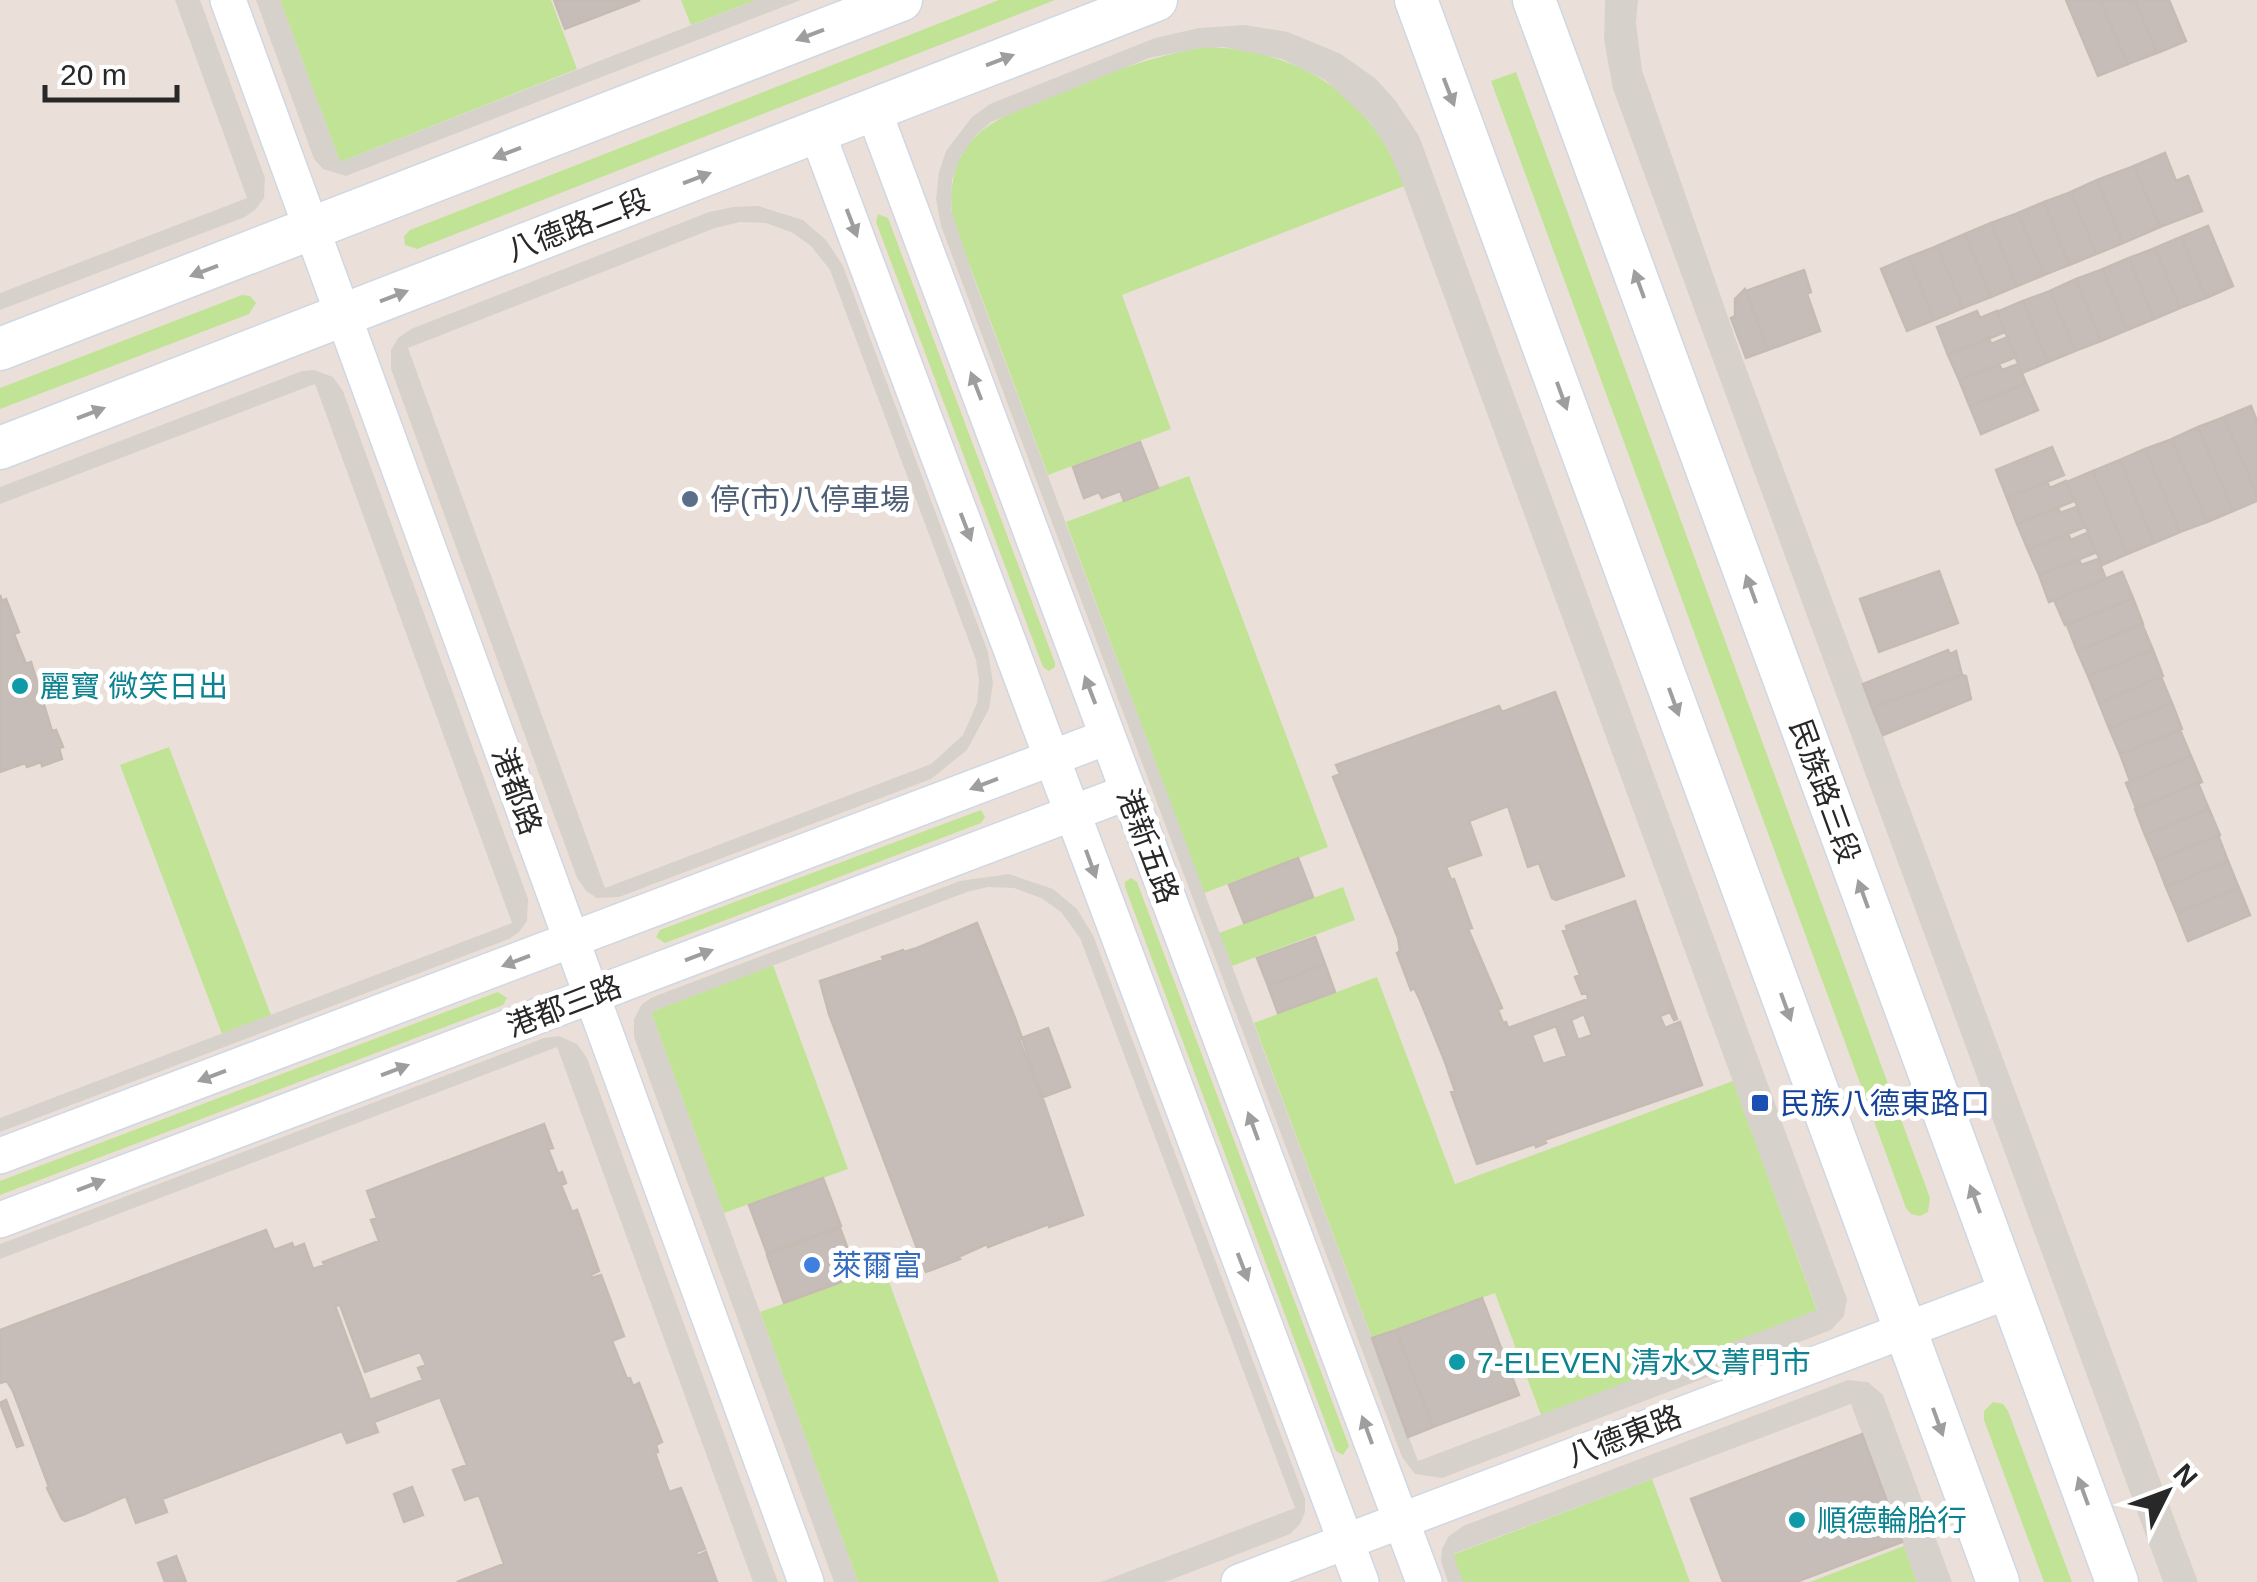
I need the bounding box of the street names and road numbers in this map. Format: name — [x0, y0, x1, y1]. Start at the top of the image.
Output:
street label: 八德路二段 — [502, 183, 654, 267]
street label: 民族路三段 — [1784, 715, 1866, 867]
street label: 港都路 — [486, 743, 548, 839]
street label: 港新五路 — [1111, 784, 1185, 908]
street label: 港都三路 — [502, 969, 626, 1043]
street label: 八德東路 — [1562, 1399, 1686, 1473]

